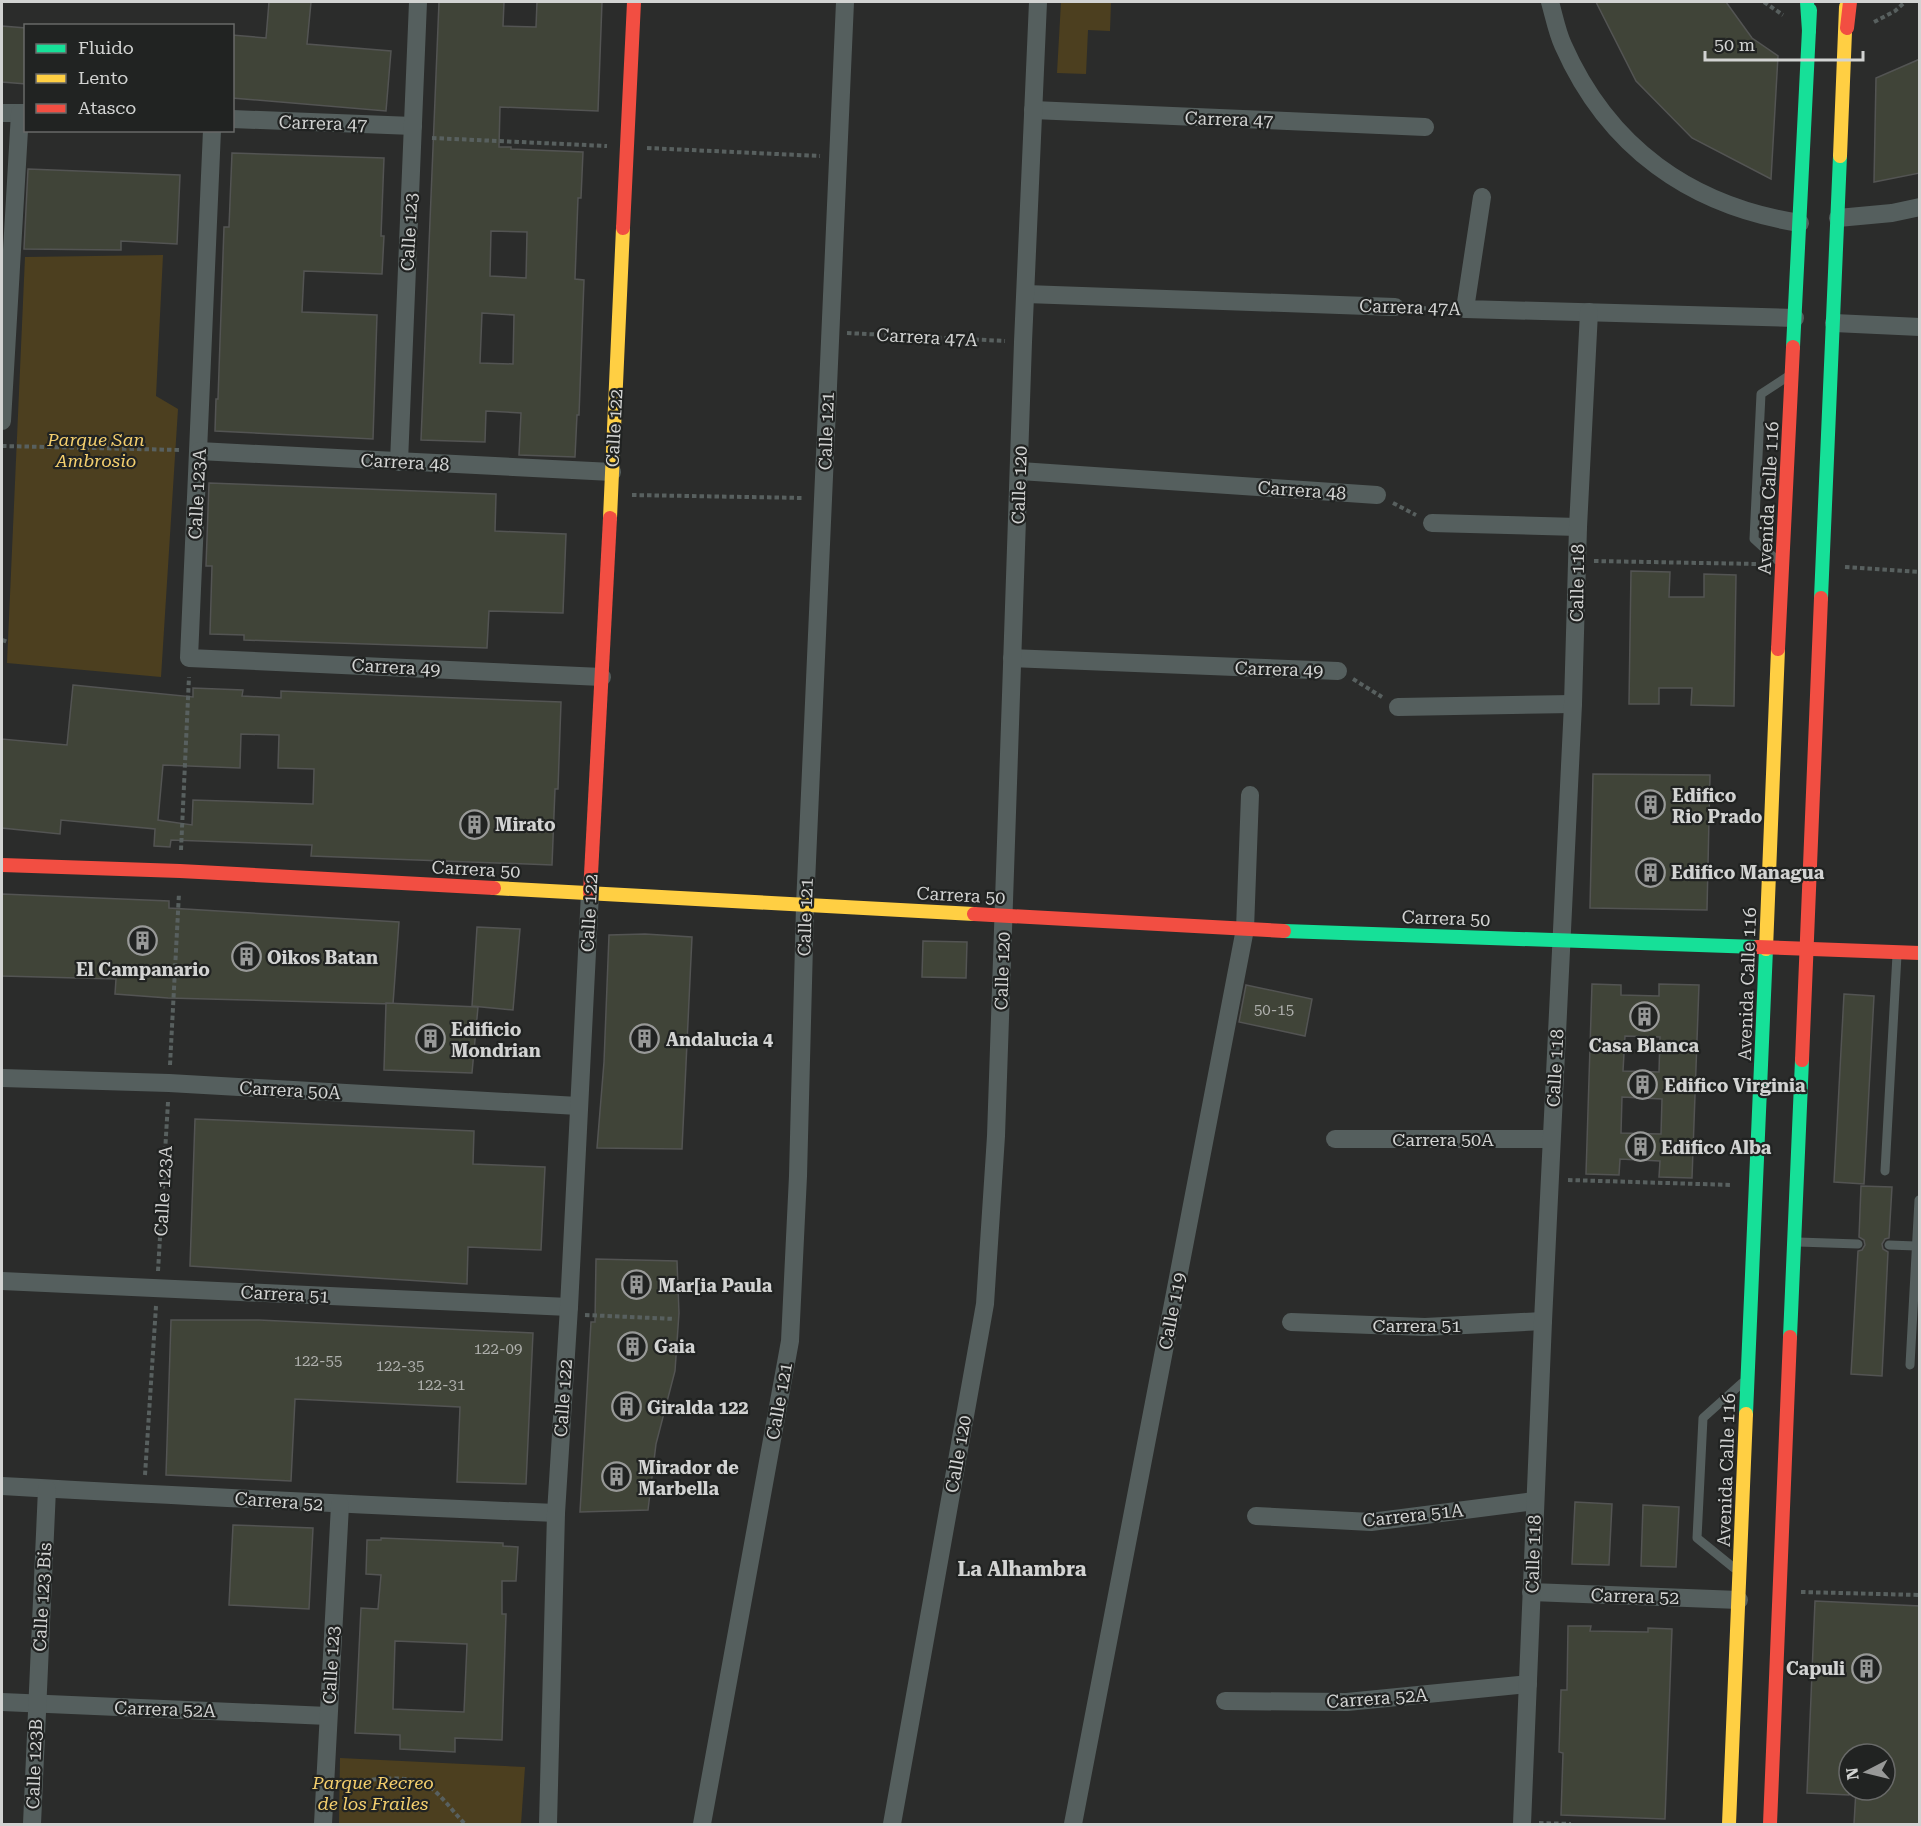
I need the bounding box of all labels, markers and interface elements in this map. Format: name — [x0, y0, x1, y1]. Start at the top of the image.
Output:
legend — [24, 24, 234, 132]
scale bar — [1705, 24, 1862, 62]
text: 50 m — [1714, 34, 1755, 55]
text: Fluido — [78, 37, 134, 58]
text: Lento — [78, 67, 128, 88]
text: Atasco — [78, 97, 136, 118]
street label: Carrera 47 — [1184, 107, 1274, 131]
street label: Carrera 47 — [278, 111, 368, 135]
street label: Calle 123 — [396, 192, 422, 272]
street label: Carrera 47A — [1359, 295, 1461, 319]
street label: Carrera 47A — [876, 324, 979, 350]
street label: Calle 122 — [601, 388, 627, 468]
street label: Calle 121 — [814, 391, 838, 471]
street label: Avenida Calle 116 — [1753, 421, 1783, 575]
park label: Parque San Ambrosio — [46, 429, 145, 471]
street label: Calle 120 — [1007, 445, 1031, 525]
street label: Calle 123A — [184, 448, 210, 540]
street label: Carrera 48 — [360, 449, 450, 475]
street label: Carrera 48 — [1257, 476, 1347, 504]
street label: Calle 118 — [1566, 544, 1588, 622]
street label: Carrera 49 — [351, 654, 441, 680]
street label: Carrera 49 — [1234, 657, 1324, 681]
place label: Edifico Rio Prado — [1672, 785, 1763, 827]
building icon: Edifico Rio Prado — [1635, 789, 1667, 821]
building icon: Mirato — [458, 808, 490, 840]
place label: Mirato — [495, 814, 556, 835]
street label: Carrera 50 — [431, 856, 521, 882]
building icon: Edifico Managua — [1634, 856, 1666, 888]
place label: Edifico Managua — [1671, 862, 1825, 883]
street label: Calle 122 — [576, 873, 602, 953]
street label: Calle 121 — [793, 877, 817, 957]
street label: Carrera 50 — [916, 882, 1006, 908]
street label: Carrera 50 — [1401, 906, 1491, 930]
street label: Avenida Calle 116 — [1734, 907, 1760, 1061]
building icon: El Campanario — [127, 924, 159, 956]
street label: Calle 120 — [990, 931, 1014, 1011]
building icon: Oikos Batan — [230, 941, 262, 973]
place label: Oikos Batan — [267, 947, 378, 968]
place label: El Campanario — [76, 959, 210, 980]
building icon: Casa Blanca — [1628, 1000, 1660, 1032]
house number: 50-15 — [1254, 1001, 1294, 1019]
place label: Edificio Mondrian — [451, 1019, 541, 1061]
building icon: Edificio Mondrian — [414, 1023, 446, 1055]
building icon: Andalucia 4 — [629, 1023, 661, 1055]
street label: Calle 118 — [1542, 1028, 1568, 1108]
place label: Andalucia 4 — [666, 1029, 773, 1050]
place label: Casa Blanca — [1589, 1035, 1700, 1056]
building icon: Edifico Virginia — [1627, 1069, 1659, 1101]
place label: Edifico Virginia — [1664, 1075, 1806, 1096]
street label: Carrera 50A — [239, 1077, 342, 1103]
street label: Carrera 50A — [1392, 1129, 1494, 1150]
building icon: Edifico Alba — [1624, 1131, 1656, 1163]
place label: Edifico Alba — [1661, 1137, 1772, 1158]
street label: Calle 123A — [150, 1145, 176, 1237]
building icon: Mar[ia Paula — [621, 1269, 653, 1301]
street label: Calle 119 — [1154, 1270, 1190, 1352]
place label: Mar[ia Paula — [658, 1275, 773, 1296]
street label: Carrera 51 — [240, 1281, 330, 1307]
street label: Carrera 51 — [1373, 1315, 1461, 1336]
building icon: Gaia — [617, 1330, 649, 1362]
place label: Gaia — [654, 1336, 696, 1357]
house number: 122-09 — [474, 1340, 522, 1358]
house number: 122-55 — [294, 1352, 342, 1370]
house number: 122-35 — [376, 1357, 424, 1375]
street label: Calle 122 — [550, 1358, 576, 1438]
street label: Calle 121 — [762, 1361, 796, 1441]
house number: 122-31 — [417, 1376, 465, 1394]
building icon: Giralda 122 — [610, 1391, 642, 1423]
street label: Avenida Calle 116 — [1713, 1393, 1739, 1547]
place label: Giralda 122 — [647, 1397, 749, 1418]
street label: Calle 120 — [941, 1414, 975, 1494]
place label: Mirador de Marbella — [638, 1457, 739, 1499]
building icon: Mirador de Marbella — [601, 1461, 633, 1493]
street label: Carrera 52 — [234, 1487, 324, 1515]
street label: Carrera 51A — [1361, 1499, 1465, 1531]
street label: Calle 118 — [1521, 1514, 1545, 1594]
street label: Calle 123 Bis — [29, 1542, 55, 1652]
district label: La Alhambra — [957, 1557, 1087, 1581]
street label: Carrera 52 — [1590, 1584, 1680, 1608]
street label: Calle 123 — [318, 1625, 344, 1705]
building icon: Capuli — [1850, 1652, 1882, 1684]
place label: Capuli — [1786, 1658, 1845, 1679]
street label: Carrera 52A — [1326, 1684, 1429, 1712]
street label: Carrera 52A — [114, 1697, 216, 1721]
street label: Calle 123B — [22, 1718, 46, 1810]
north arrow — [1837, 1742, 1897, 1802]
text: N — [1842, 1766, 1863, 1781]
park label: Parque Recreo de los Frailes — [311, 1772, 434, 1814]

